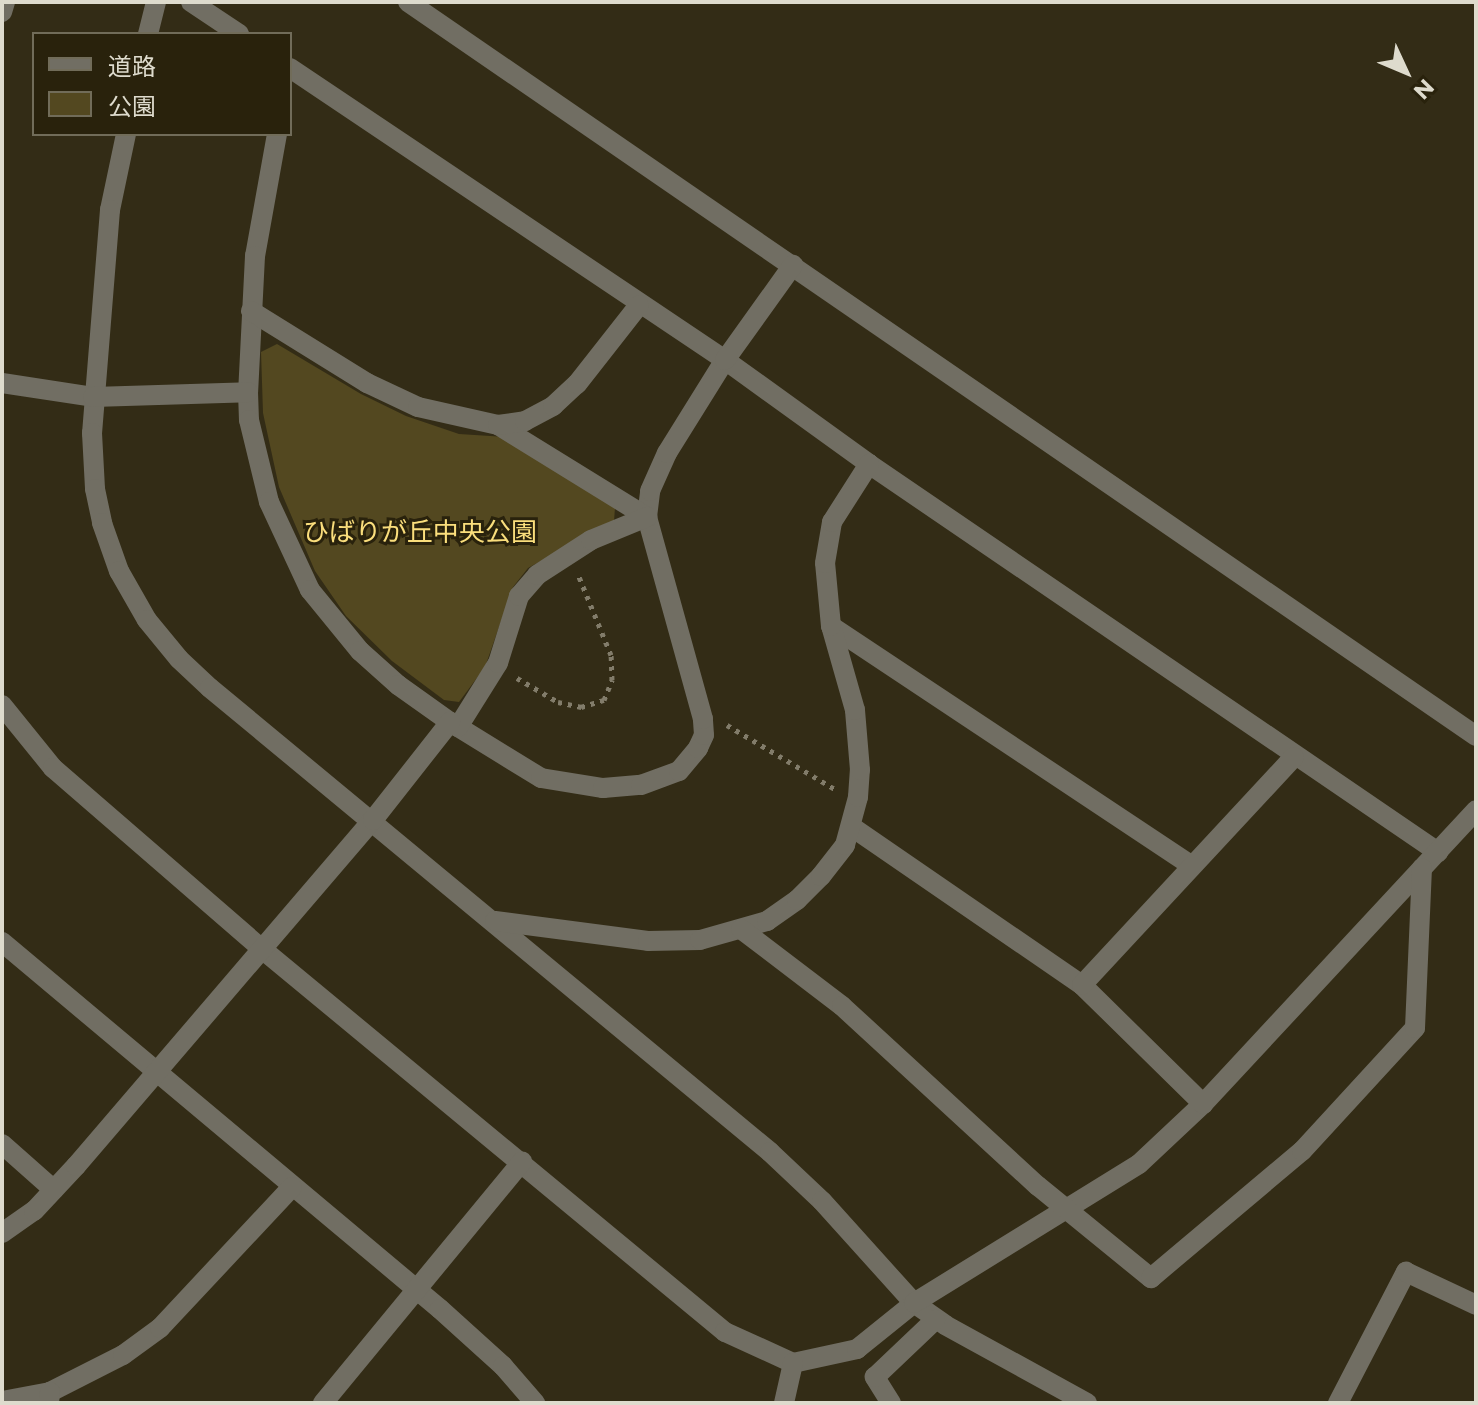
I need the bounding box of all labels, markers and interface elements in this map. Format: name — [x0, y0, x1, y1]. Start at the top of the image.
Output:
legend — [32, 32, 292, 136]
north arrow — [1366, 32, 1446, 112]
text: 道路 — [108, 52, 156, 81]
text: N — [1408, 73, 1440, 105]
text: 公園 — [108, 92, 156, 121]
park label: ひばりが丘中央公園 — [303, 517, 537, 549]

